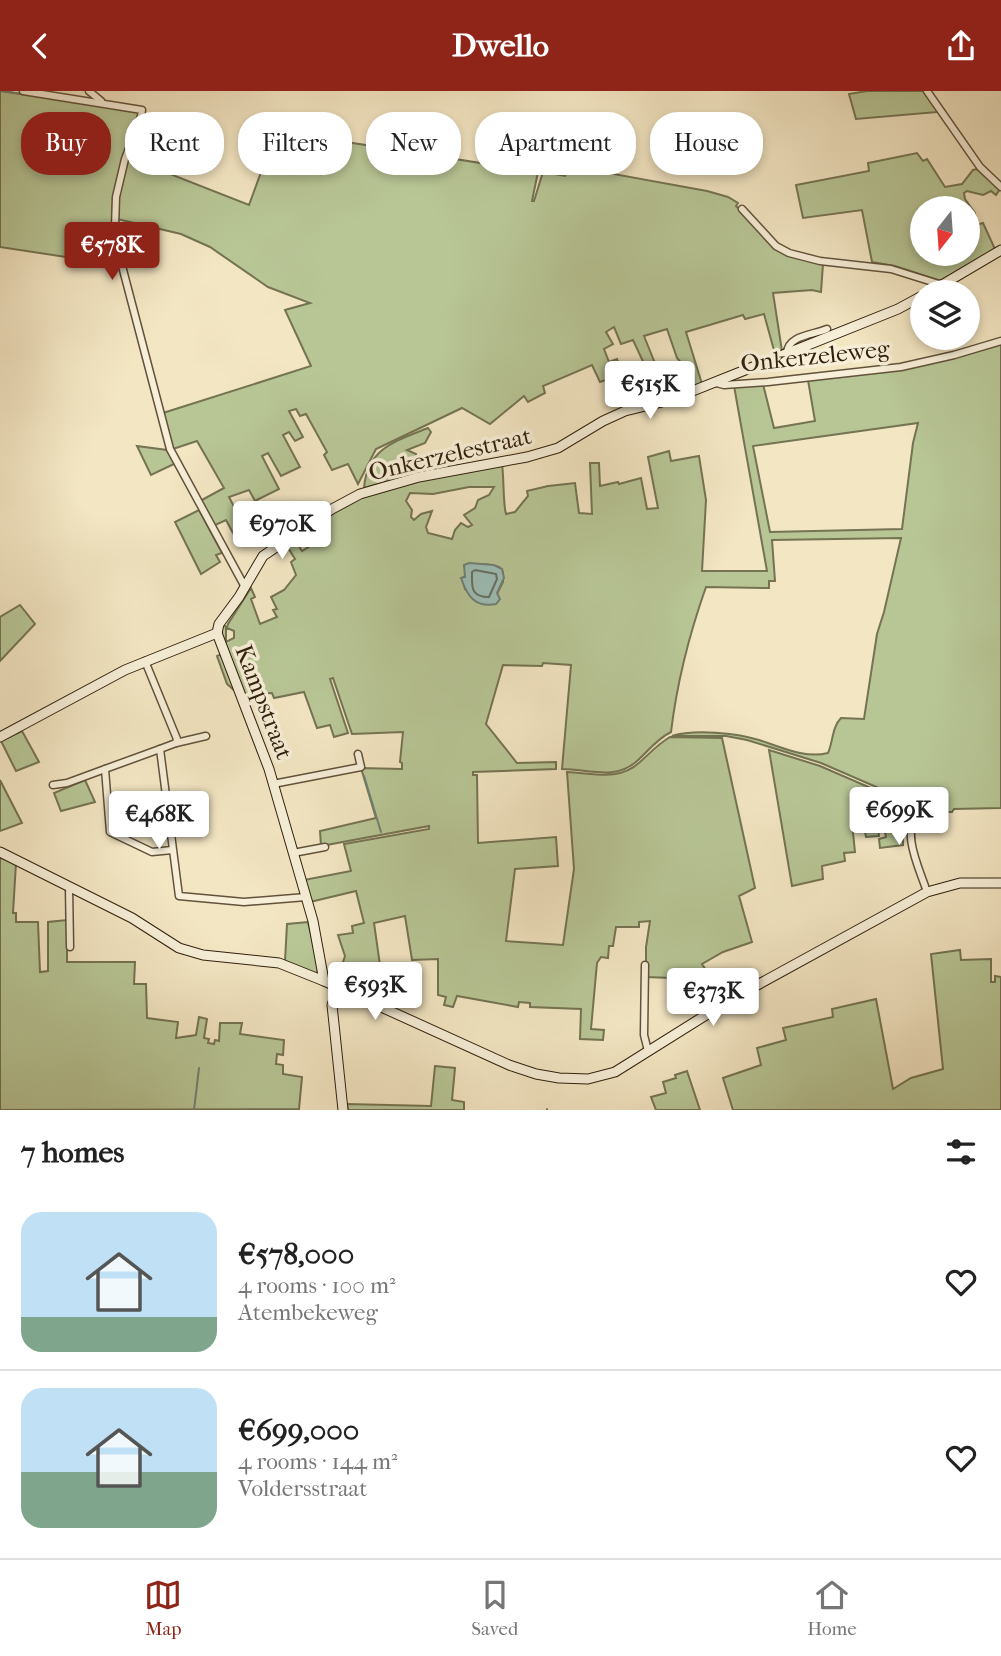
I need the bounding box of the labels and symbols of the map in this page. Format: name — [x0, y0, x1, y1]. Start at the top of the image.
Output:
north arrow — [910, 196, 980, 266]
pin: €578K — [63, 223, 161, 282]
street label: Onkerzeleweg — [739, 334, 892, 378]
pin: €515K — [601, 361, 699, 421]
street label: Onkerzelestraat — [366, 422, 535, 486]
pin: €970K — [233, 501, 331, 561]
street label: Kampstraat — [229, 641, 299, 764]
pin: €699K — [850, 787, 948, 847]
pin: €468K — [110, 791, 208, 851]
pin: €593K — [326, 963, 424, 1022]
pin: €373K — [664, 969, 762, 1028]

